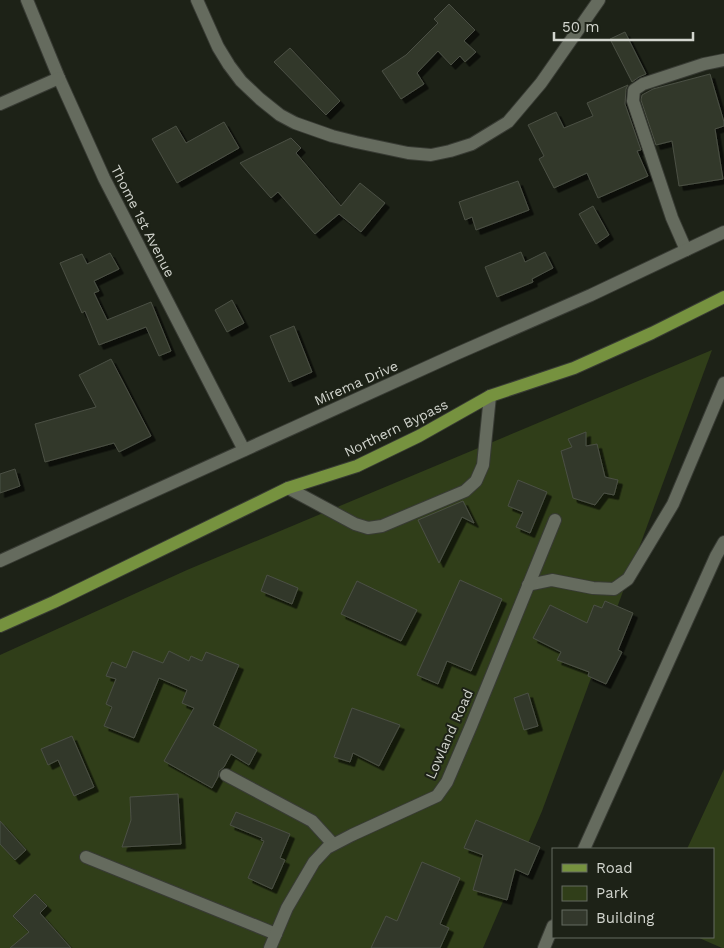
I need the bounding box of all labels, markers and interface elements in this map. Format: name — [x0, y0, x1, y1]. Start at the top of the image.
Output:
scale bar — [554, 10, 693, 42]
text: 50 m — [562, 18, 599, 36]
street label: Thome 1st Avenue — [108, 162, 178, 280]
street label: Mirema Drive — [312, 357, 400, 409]
street label: Northern Bypass — [342, 396, 450, 460]
street label: Lowland Road — [422, 687, 476, 781]
legend — [552, 848, 714, 938]
text: Road — [596, 859, 633, 877]
text: Park — [596, 884, 629, 902]
text: Building — [596, 909, 654, 927]

